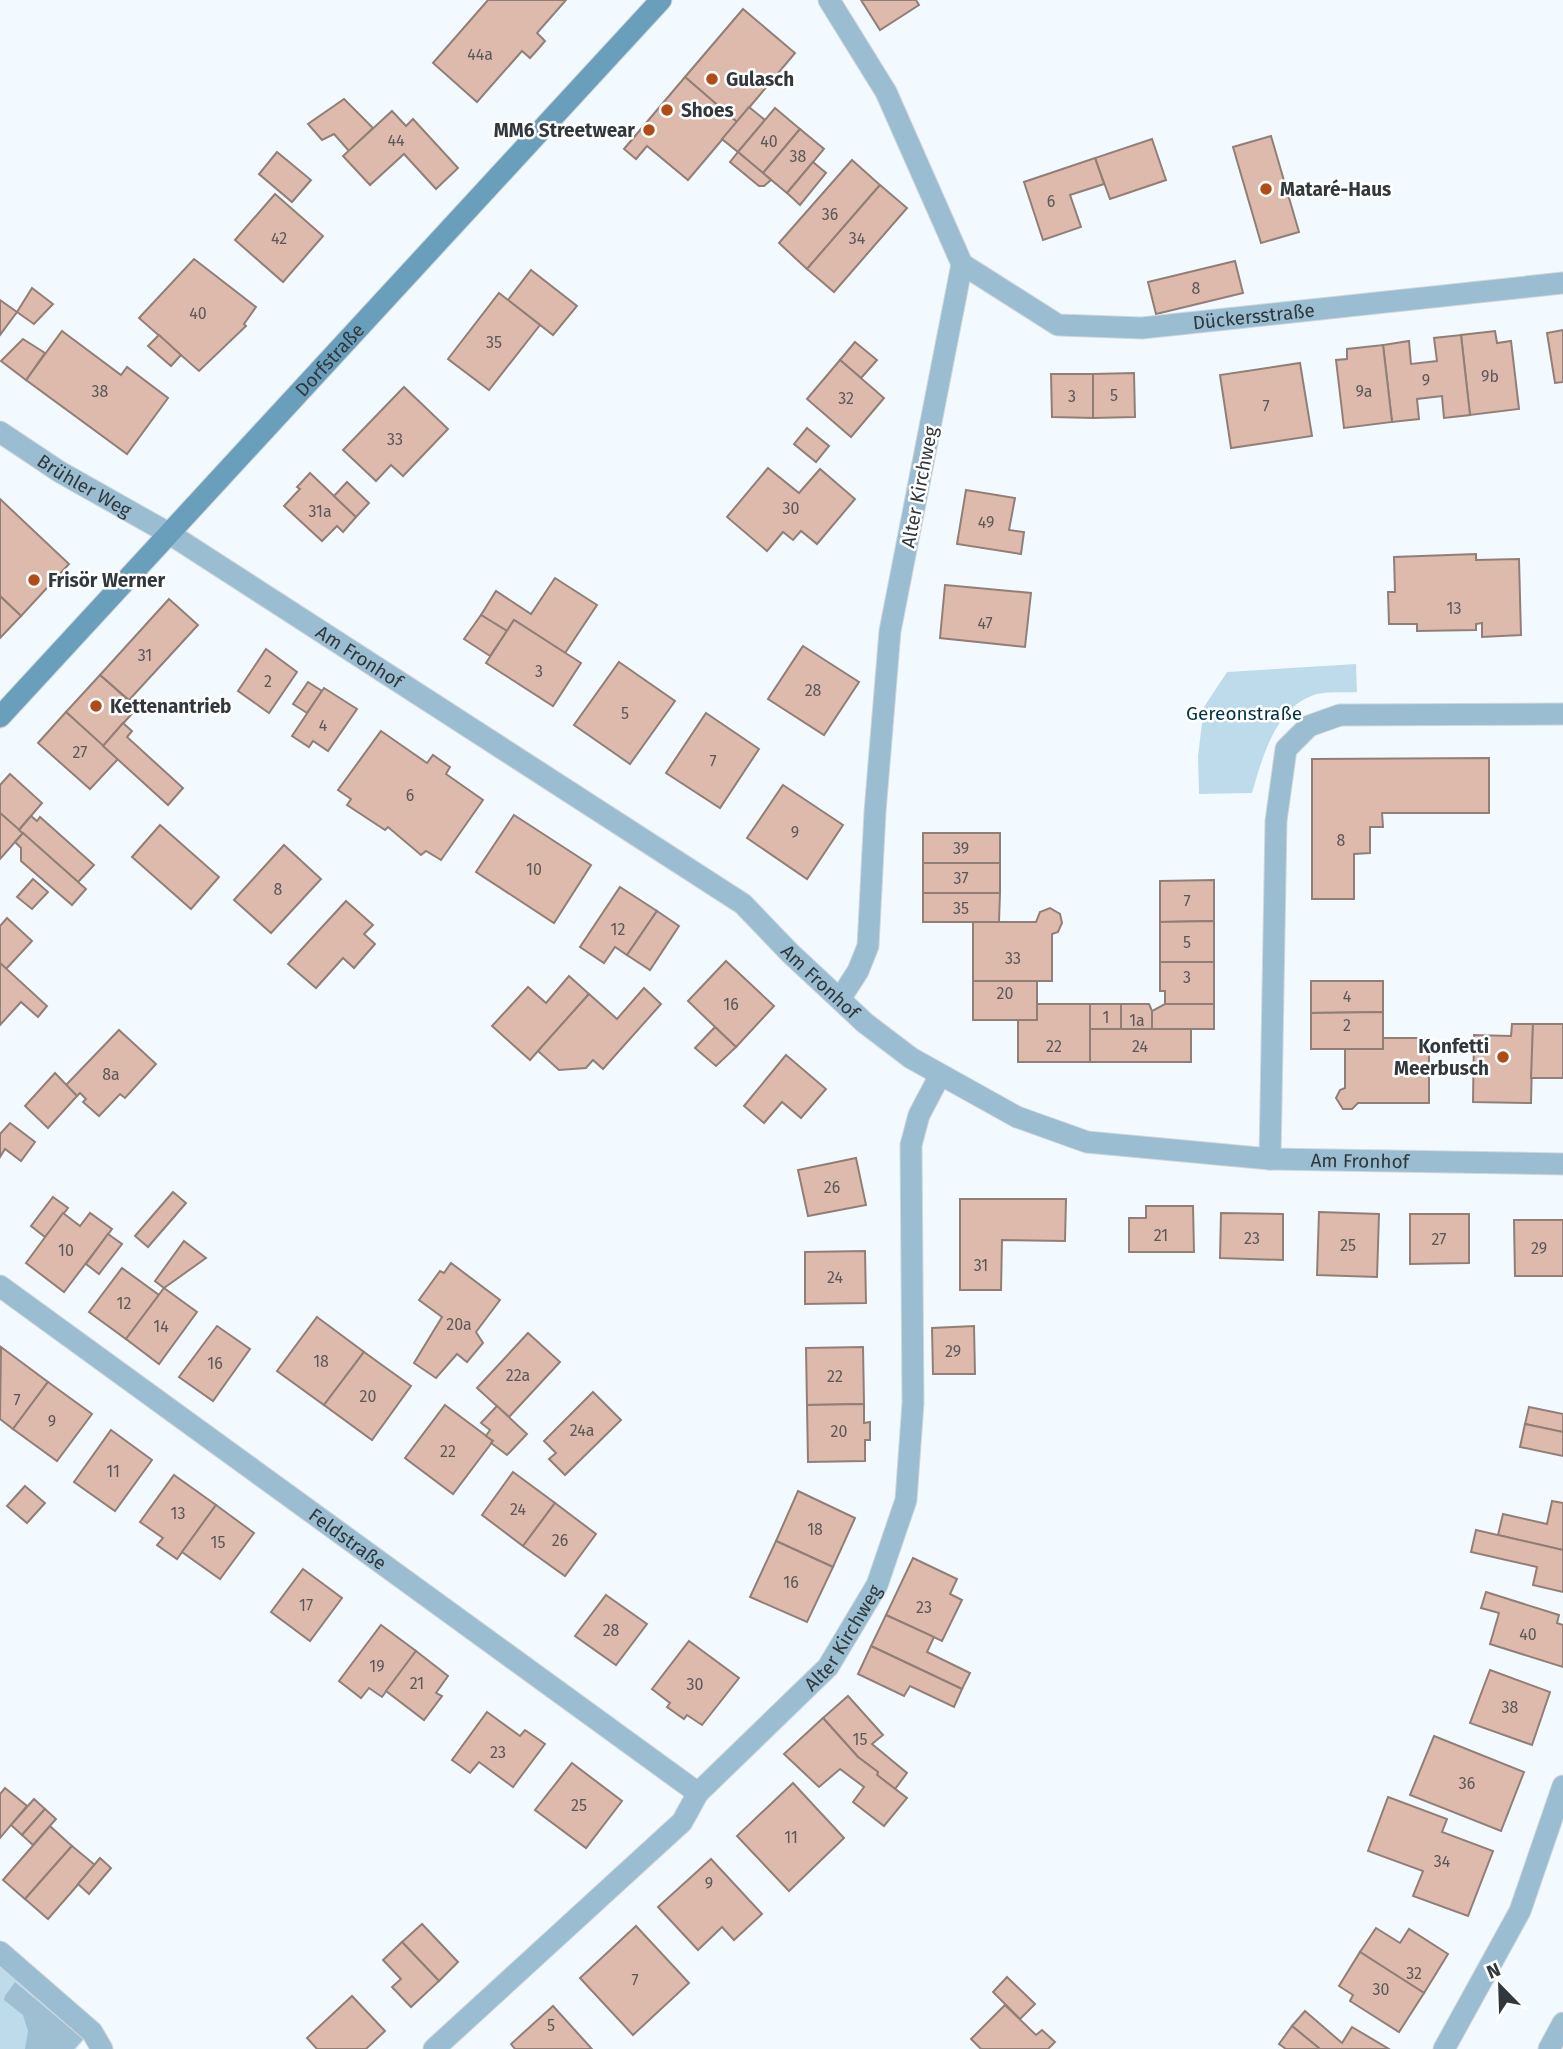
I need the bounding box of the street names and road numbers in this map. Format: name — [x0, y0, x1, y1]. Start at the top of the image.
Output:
street label: Dückersstraße — [1192, 299, 1316, 335]
street label: Dorfstraße — [290, 319, 369, 401]
street label: Alter Kirchweg — [896, 424, 943, 550]
street label: Brühler Weg — [33, 449, 136, 522]
street label: Am Fronhof — [312, 620, 408, 694]
street label: Am Fronhof — [776, 940, 865, 1025]
street label: Am Fronhof — [1310, 1149, 1411, 1173]
street label: Feldstraße — [304, 1503, 391, 1575]
street label: Alter Kirchweg — [800, 1580, 887, 1696]

